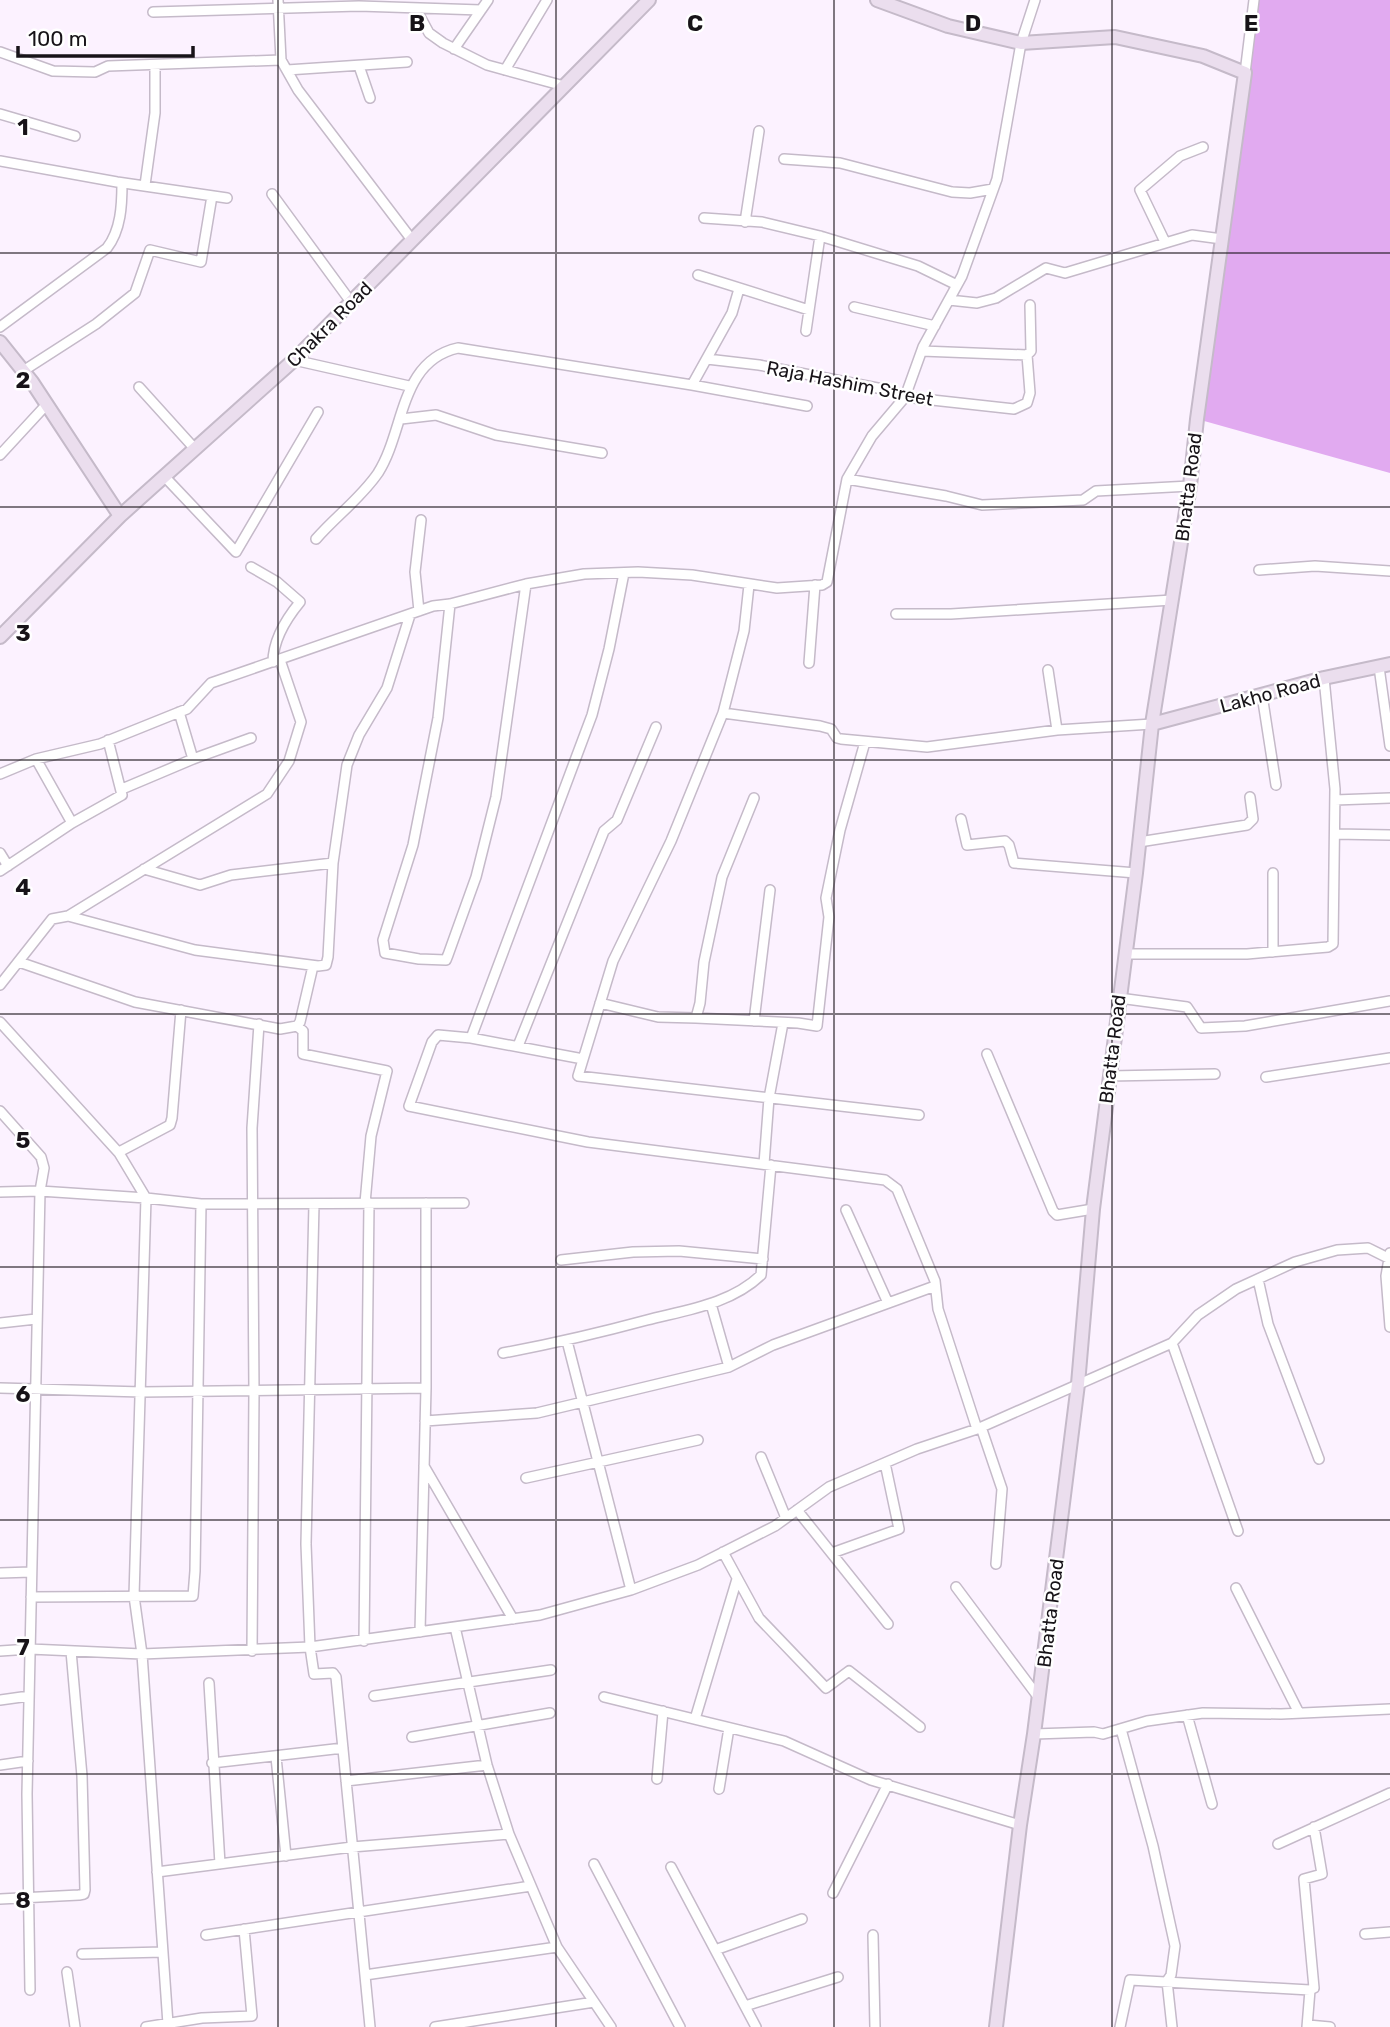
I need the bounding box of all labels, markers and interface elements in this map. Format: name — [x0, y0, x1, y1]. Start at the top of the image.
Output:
text: B — [409, 9, 425, 37]
text: C — [687, 9, 703, 37]
text: D — [965, 9, 981, 37]
text: E — [1244, 9, 1258, 37]
scale bar — [18, 14, 192, 58]
text: 100 m — [28, 26, 87, 51]
text: 1 — [17, 113, 29, 141]
street label: Chakra Road — [282, 277, 377, 372]
street label: Raja Hashim Street — [765, 356, 936, 411]
text: 2 — [16, 366, 30, 394]
street label: Bhatta Road — [1170, 431, 1207, 543]
text: 3 — [15, 619, 31, 647]
street label: Lakho Road — [1217, 669, 1323, 718]
text: 4 — [15, 873, 31, 901]
street label: Bhatta Road — [1094, 993, 1131, 1105]
text: 5 — [16, 1126, 31, 1154]
text: 6 — [16, 1380, 31, 1408]
street label: Bhatta Road — [1032, 1557, 1069, 1669]
text: 7 — [16, 1633, 30, 1661]
text: 8 — [15, 1886, 31, 1914]

